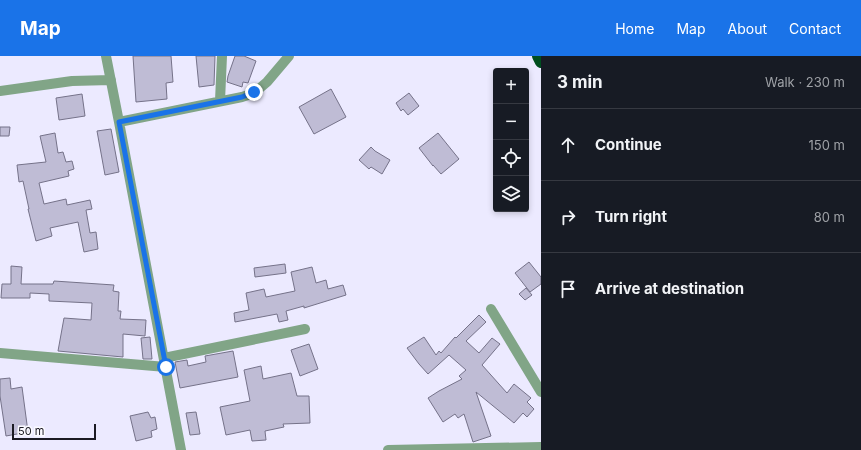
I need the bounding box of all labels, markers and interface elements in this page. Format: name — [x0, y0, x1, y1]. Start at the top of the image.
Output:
text: Map — [20, 17, 61, 40]
text: Home — [615, 20, 654, 37]
text: Map — [676, 20, 706, 37]
text: About — [728, 20, 767, 37]
text: Contact — [789, 20, 841, 37]
map controls — [493, 68, 529, 212]
button: + — [493, 68, 529, 104]
text: 3 min — [557, 72, 603, 92]
text: Walk · 230 m — [765, 74, 845, 90]
route end — [245, 83, 263, 101]
button: − — [493, 104, 529, 140]
icon: ahead — [557, 134, 579, 156]
text: Continue — [595, 135, 662, 154]
text: 150 m — [809, 137, 845, 153]
button: locate — [493, 140, 529, 176]
button: layers — [493, 176, 529, 212]
icon: right — [557, 206, 579, 228]
text: Turn right — [595, 207, 667, 226]
text: 80 m — [814, 209, 845, 225]
icon: arrive — [557, 278, 579, 300]
text: Arrive at destination — [595, 279, 744, 298]
route start — [157, 358, 175, 376]
scale bar — [12, 422, 96, 441]
text: 50 m — [18, 424, 44, 438]

